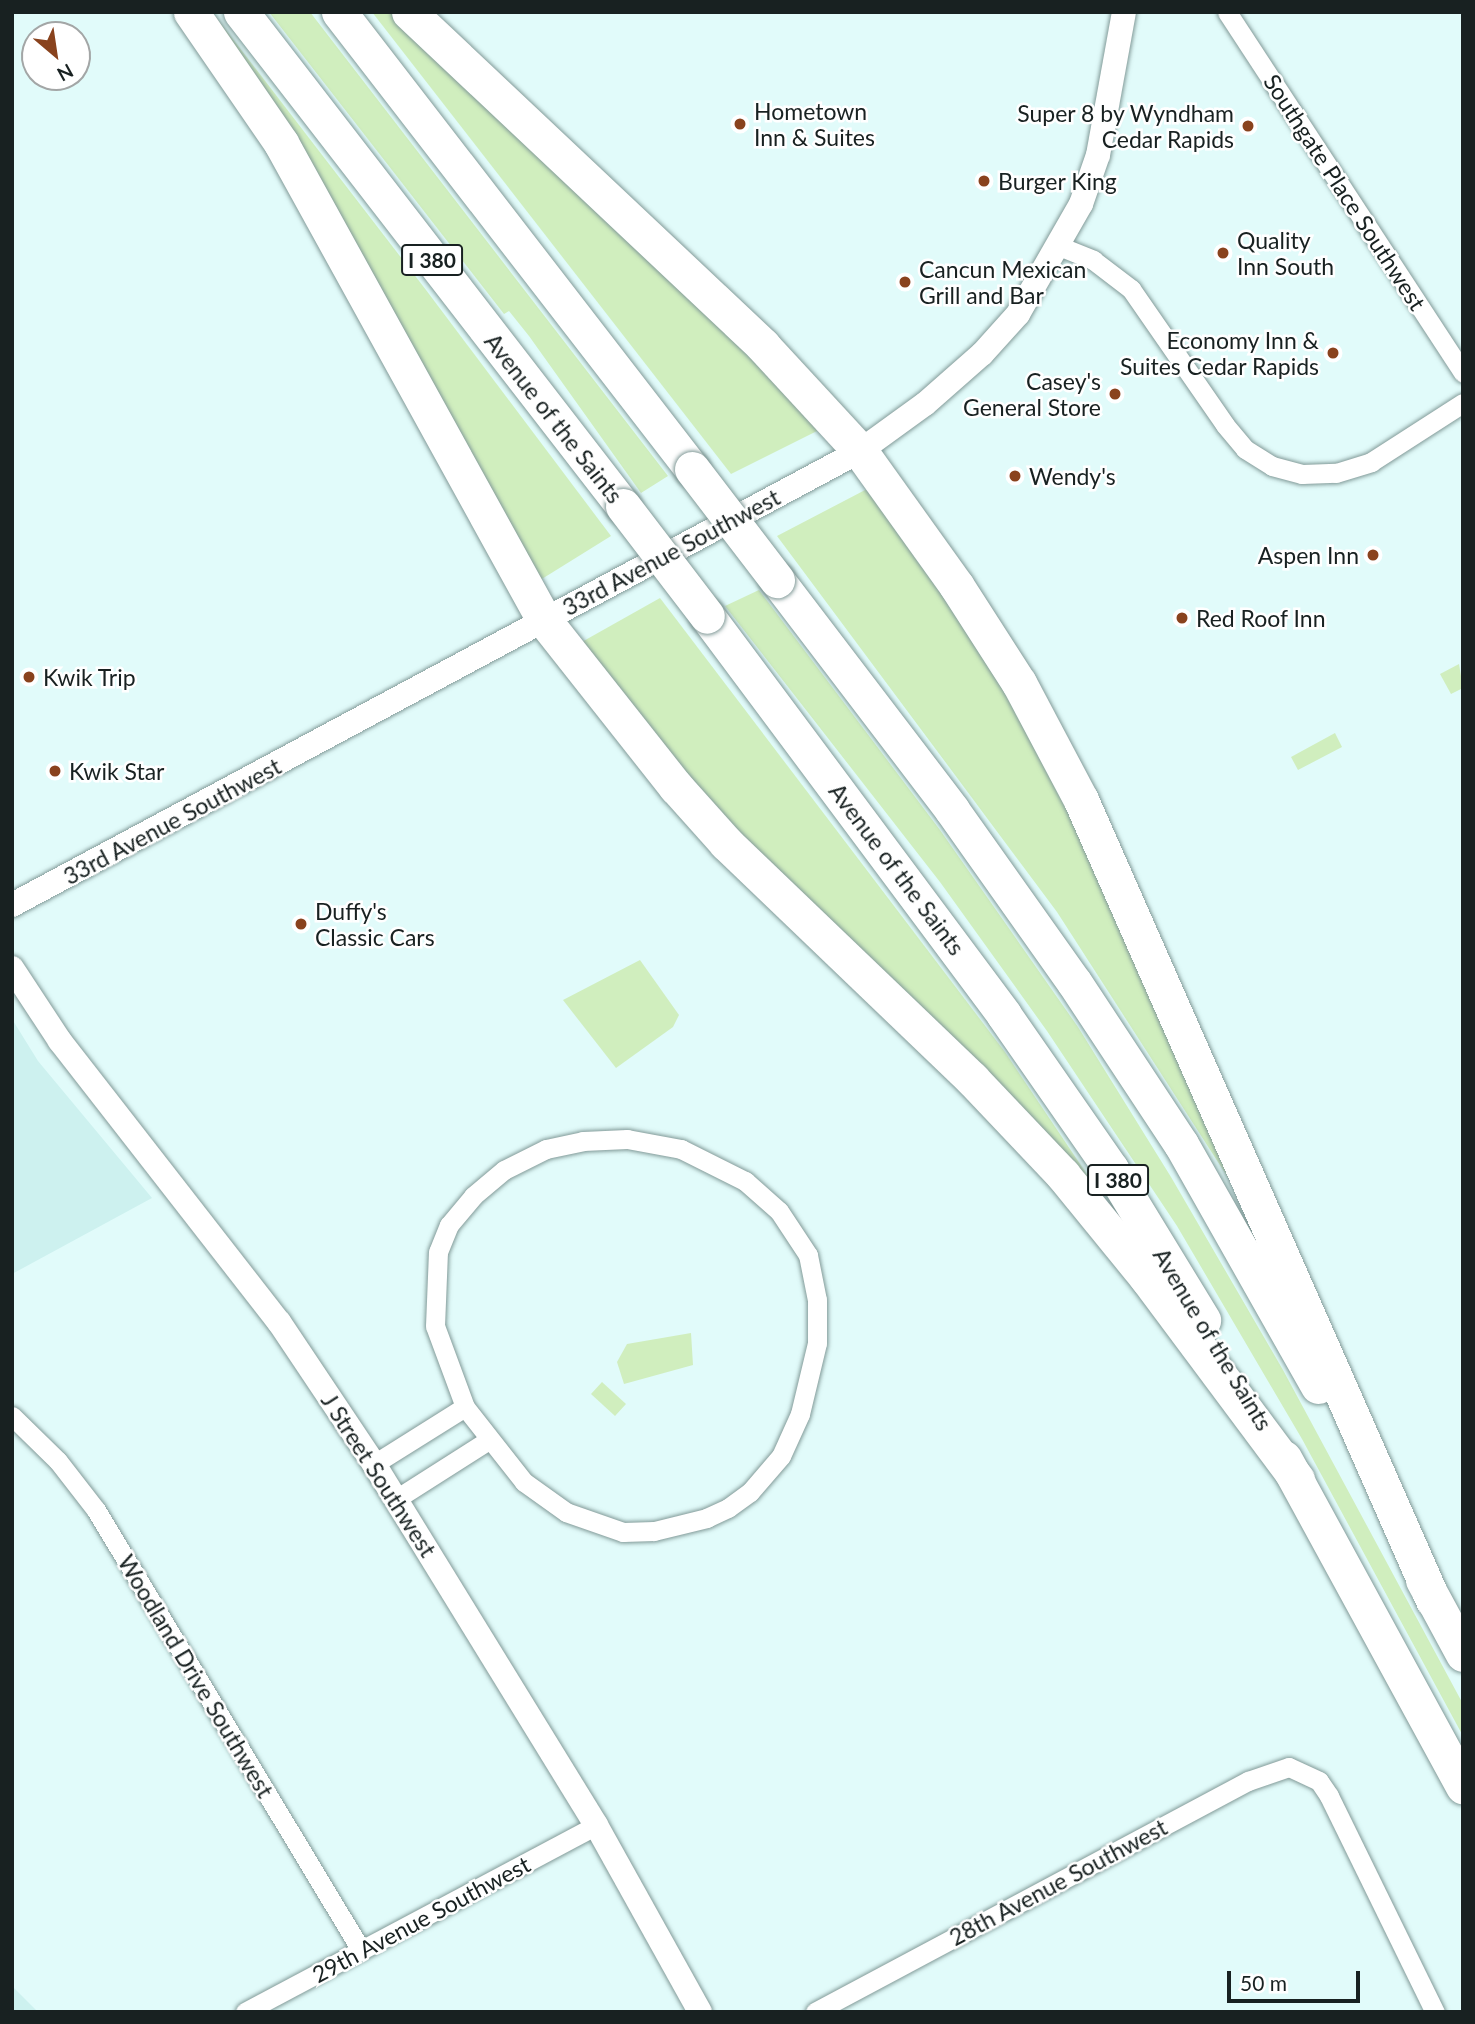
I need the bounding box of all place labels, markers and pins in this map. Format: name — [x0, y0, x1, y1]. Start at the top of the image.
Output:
place label: Hometown Inn & Suites — [754, 97, 875, 151]
place label: Super 8 by Wyndham Cedar Rapids — [1016, 99, 1234, 153]
marker: Hometown Inn & Suites — [732, 116, 748, 132]
marker: Super 8 by Wyndham Cedar Rapids — [1240, 118, 1256, 134]
place label: Burger King — [998, 167, 1117, 195]
marker: Burger King — [976, 173, 992, 189]
place label: Quality Inn South — [1237, 226, 1334, 280]
marker: Quality Inn South — [1215, 245, 1231, 261]
place label: Cancun Mexican Grill and Bar — [919, 255, 1086, 309]
marker: Cancun Mexican Grill and Bar — [897, 274, 913, 290]
place label: Economy Inn & Suites Cedar Rapids — [1119, 326, 1319, 380]
marker: Economy Inn & Suites Cedar Rapids — [1325, 345, 1341, 361]
place label: Casey's General Store — [963, 367, 1101, 421]
marker: Casey's General Store — [1107, 386, 1123, 402]
place label: Wendy's — [1029, 462, 1116, 490]
marker: Wendy's — [1007, 468, 1023, 484]
place label: Aspen Inn — [1258, 541, 1359, 569]
marker: Aspen Inn — [1365, 547, 1381, 563]
place label: Red Roof Inn — [1196, 604, 1326, 632]
marker: Red Roof Inn — [1174, 610, 1190, 626]
place label: Kwik Trip — [43, 663, 136, 691]
marker: Kwik Trip — [21, 669, 37, 685]
place label: Kwik Star — [69, 757, 164, 785]
marker: Kwik Star — [47, 763, 63, 779]
place label: Duffy's Classic Cars — [315, 897, 435, 951]
marker: Duffy's Classic Cars — [293, 916, 309, 932]

